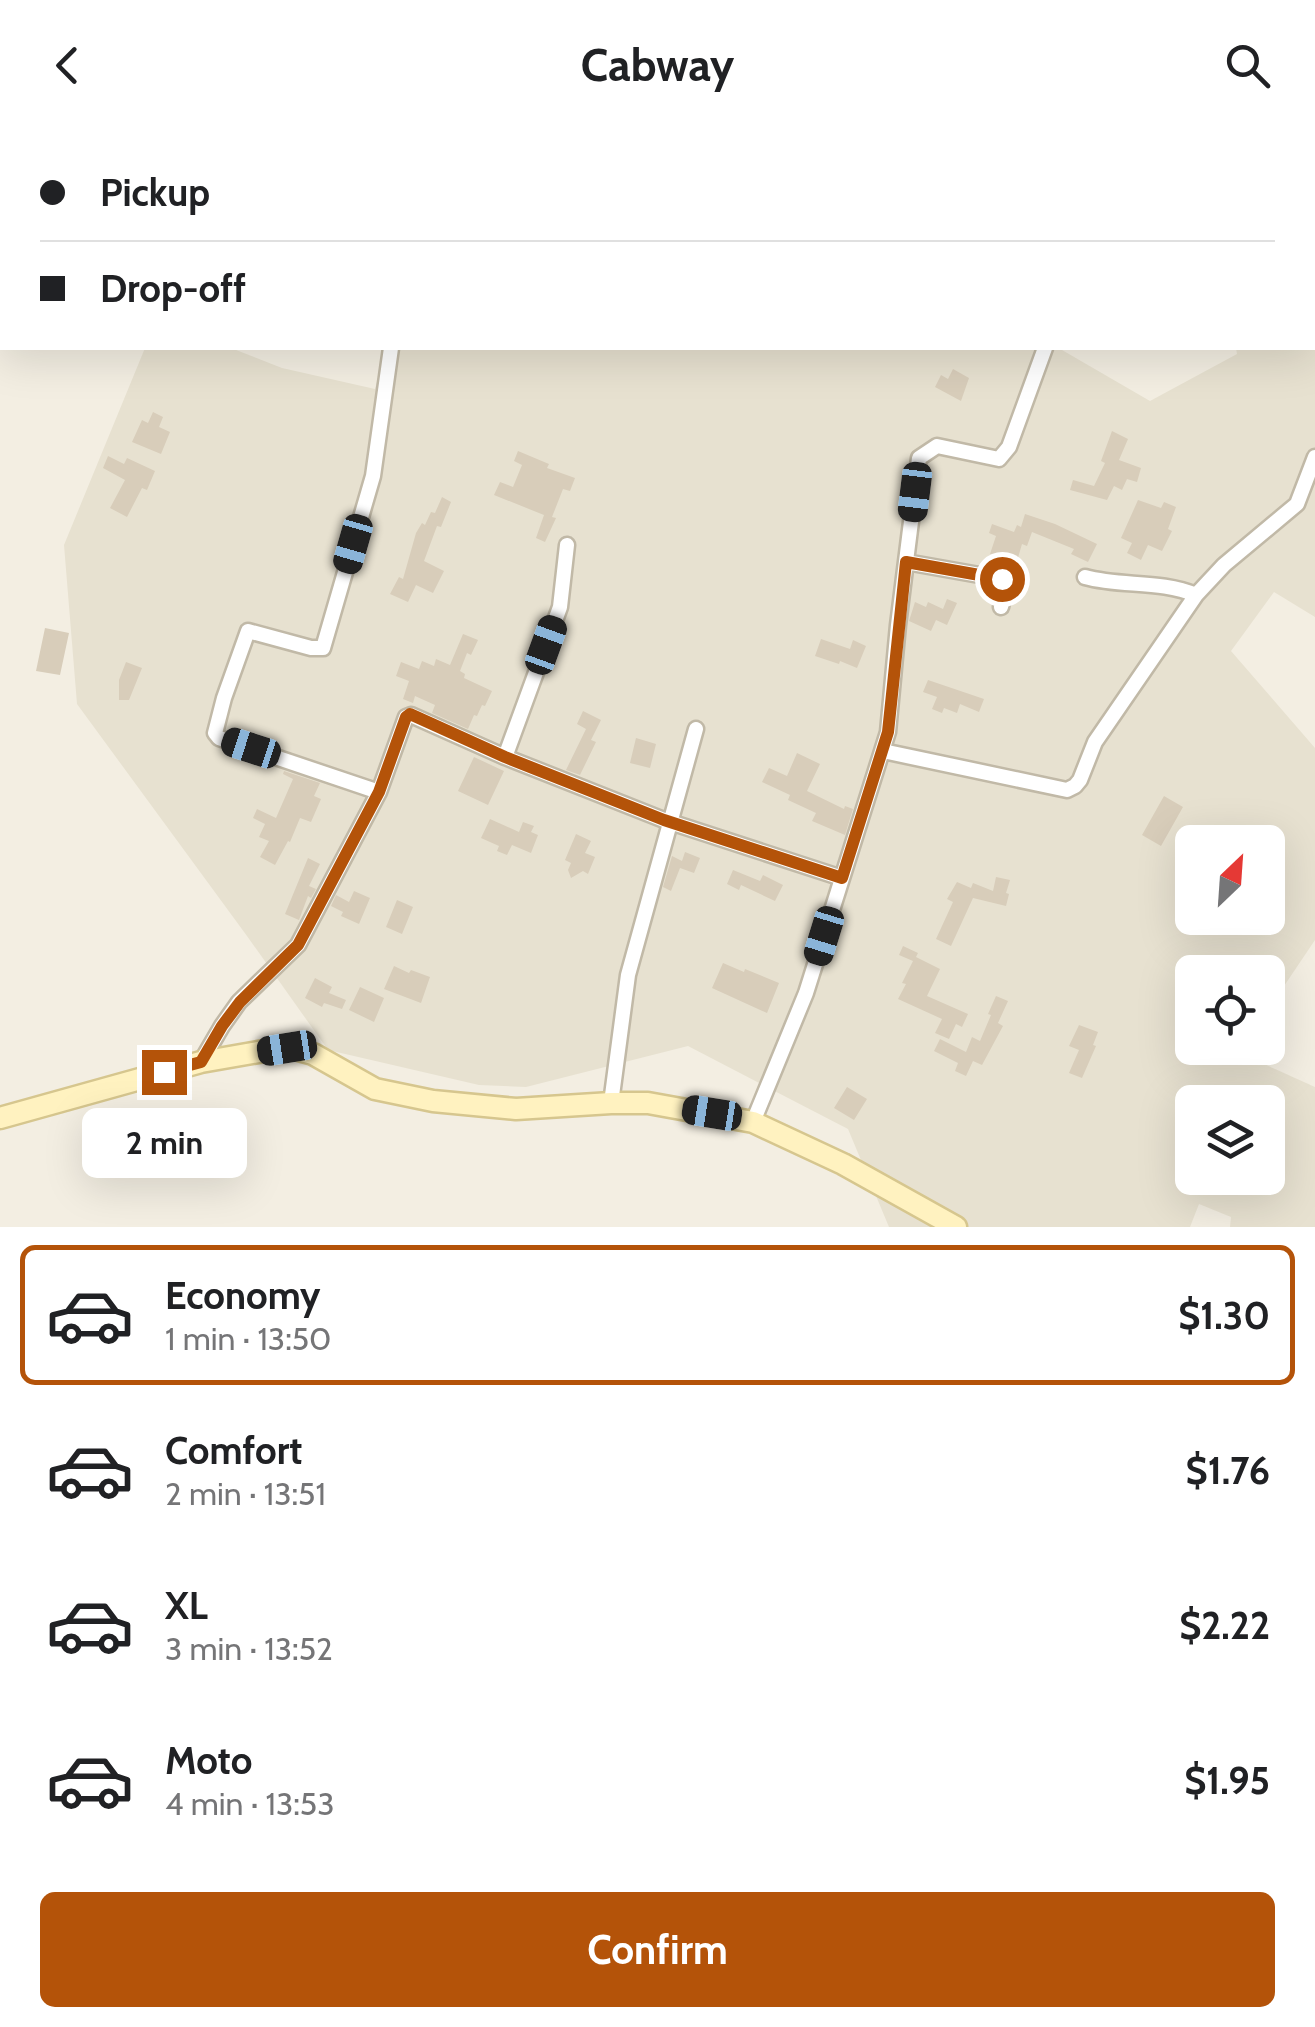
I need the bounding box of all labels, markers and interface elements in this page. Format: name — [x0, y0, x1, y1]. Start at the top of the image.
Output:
icon: back — [40, 38, 95, 93]
text: Cabway — [581, 38, 734, 92]
icon: search — [1220, 38, 1275, 93]
text: Pickup — [100, 169, 210, 216]
text: Drop-off — [100, 265, 246, 312]
car — [896, 460, 934, 524]
car — [330, 511, 376, 577]
route start — [980, 557, 1025, 602]
car — [522, 612, 570, 678]
car — [218, 724, 284, 772]
north arrow — [1175, 825, 1285, 935]
map controls — [1175, 825, 1285, 1195]
car — [801, 903, 847, 969]
button: locate — [1175, 955, 1285, 1065]
car — [255, 1028, 319, 1068]
route end — [142, 1050, 187, 1095]
button: layers — [1175, 1085, 1285, 1195]
car — [680, 1093, 744, 1133]
callout: 2 min — [81, 1107, 246, 1177]
text: 2 min — [126, 1123, 203, 1162]
icon: car — [45, 1270, 135, 1360]
text: Economy — [165, 1272, 320, 1319]
text: $1.30 — [1178, 1292, 1270, 1339]
text: 1 min · 13:50 — [165, 1319, 331, 1358]
icon: car — [45, 1425, 135, 1515]
text: Comfort — [165, 1427, 302, 1474]
text: $1.76 — [1186, 1447, 1270, 1494]
text: 2 min · 13:51 — [165, 1474, 326, 1513]
icon: car — [45, 1580, 135, 1670]
text: XL — [165, 1582, 208, 1629]
text: $2.22 — [1179, 1602, 1270, 1649]
text: 3 min · 13:52 — [165, 1629, 333, 1668]
icon: car — [45, 1735, 135, 1825]
text: Moto — [165, 1737, 252, 1784]
text: $1.95 — [1184, 1757, 1270, 1804]
text: 4 min · 13:53 — [165, 1784, 334, 1823]
button: Confirm — [40, 1892, 1275, 2007]

